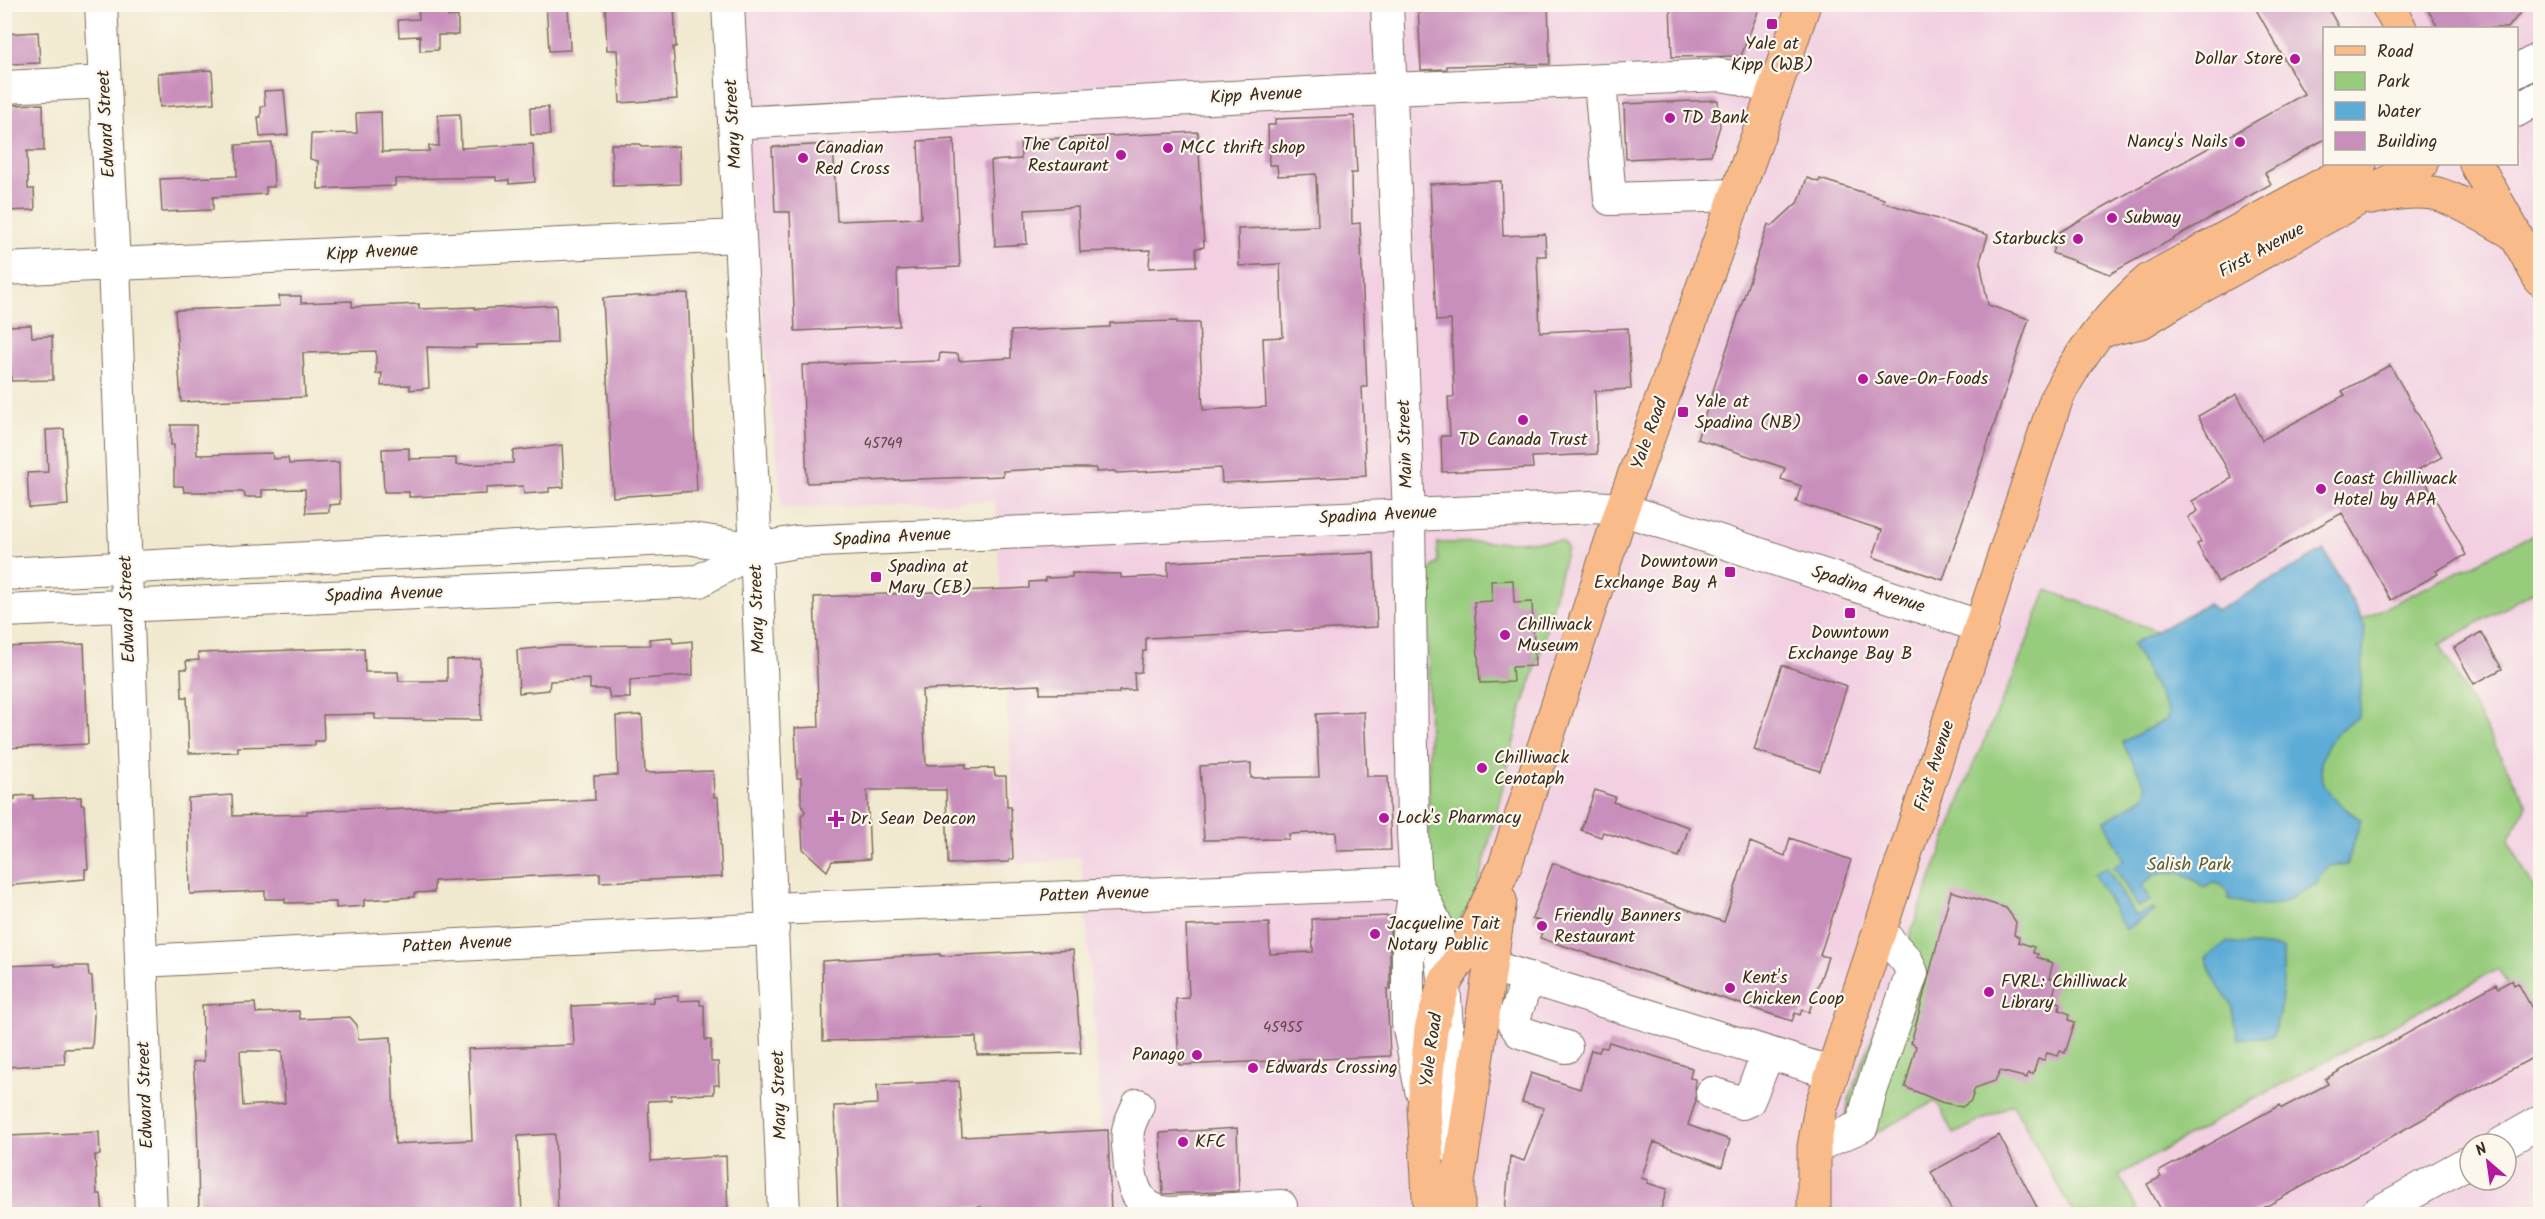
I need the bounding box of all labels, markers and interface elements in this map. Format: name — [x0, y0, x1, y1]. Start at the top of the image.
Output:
marker: Yale at Kipp (WB) — [1765, 17, 1779, 31]
legend — [2323, 27, 2518, 165]
place label: Yale at Kipp (WB) — [1731, 30, 1813, 80]
text: Road — [2377, 38, 2414, 67]
place label: Dollar Store — [2194, 45, 2283, 74]
marker: Dollar Store — [2288, 52, 2302, 66]
street label: Edward Street — [90, 68, 124, 179]
text: Park — [2377, 68, 2410, 97]
street label: Mary Street — [717, 77, 751, 170]
street label: Kipp Avenue — [1209, 79, 1303, 113]
text: Water — [2377, 98, 2422, 127]
place label: TD Bank — [1682, 104, 1749, 133]
marker: TD Bank — [1663, 111, 1677, 125]
place label: Nancy's Nails — [2127, 128, 2228, 157]
text: Building — [2377, 128, 2437, 157]
place label: The Capitol Restaurant — [1023, 131, 1110, 181]
place label: Canadian Red Cross — [815, 134, 890, 184]
place label: MCC thrift shop — [1180, 134, 1305, 163]
marker: Nancy's Nails — [2233, 135, 2247, 149]
marker: MCC thrift shop — [1161, 141, 1175, 155]
marker: The Capitol Restaurant — [1114, 148, 1128, 162]
marker: Canadian Red Cross — [796, 151, 810, 165]
place label: Subway — [2124, 204, 2181, 233]
marker: Subway — [2105, 211, 2119, 225]
street label: First Avenue — [2214, 215, 2310, 287]
place label: Starbucks — [1993, 225, 2066, 254]
marker: Starbucks — [2071, 232, 2085, 246]
street label: Kipp Avenue — [325, 236, 419, 270]
place label: Save-On-Foods — [1875, 365, 1989, 394]
marker: Save-On-Foods — [1856, 372, 1870, 386]
place label: Yale at Spadina (NB) — [1695, 388, 1802, 438]
street label: Yale Road — [1624, 393, 1677, 474]
street label: Main Street — [1390, 398, 1422, 489]
marker: Yale at Spadina (NB) — [1676, 405, 1690, 419]
marker: TD Canada Trust — [1516, 413, 1530, 427]
place label: TD Canada Trust — [1458, 426, 1589, 455]
house number: 45749 — [864, 432, 903, 456]
place label: Coast Chilliwack Hotel by APA — [2333, 465, 2458, 515]
marker: Coast Chilliwack Hotel by APA — [2314, 482, 2328, 496]
street label: Spadina Avenue — [1318, 498, 1438, 534]
street label: Spadina Avenue — [832, 520, 952, 556]
place label: Downtown Exchange Bay A — [1594, 548, 1718, 598]
place label: Spadina at Mary (EB) — [888, 553, 972, 603]
street label: Edward Street — [112, 554, 144, 663]
street label: Spadina Avenue — [1807, 558, 1929, 622]
street label: Mary Street — [742, 563, 774, 654]
marker: Downtown Exchange Bay A — [1723, 565, 1737, 579]
marker: Spadina at Mary (EB) — [869, 570, 883, 584]
street label: Spadina Avenue — [324, 578, 444, 612]
marker: Downtown Exchange Bay B — [1843, 606, 1857, 620]
place label: Chilliwack Museum — [1517, 611, 1592, 661]
place label: Downtown Exchange Bay B — [1788, 619, 1912, 669]
marker: Chilliwack Museum — [1498, 628, 1512, 642]
street label: First Avenue — [1907, 717, 1963, 815]
place label: Chilliwack Cenotaph — [1494, 744, 1569, 794]
marker: Chilliwack Cenotaph — [1475, 761, 1489, 775]
place label: Lock's Pharmacy — [1396, 804, 1522, 833]
place label: Dr. Sean Deacon — [850, 805, 976, 834]
marker: Dr. Sean Deacon — [827, 810, 845, 828]
marker: Lock's Pharmacy — [1377, 811, 1391, 825]
park label: Salish Park — [2147, 851, 2231, 880]
street label: Patten Avenue — [1038, 879, 1150, 911]
place label: Friendly Banners Restaurant — [1554, 902, 1682, 952]
place label: Jacqueline Tait Notary Public — [1387, 910, 1501, 960]
marker: Friendly Banners Restaurant — [1535, 919, 1549, 933]
marker: Jacqueline Tait Notary Public — [1368, 927, 1382, 941]
street label: Patten Avenue — [401, 928, 513, 962]
place label: Kent's Chicken Coop — [1742, 964, 1844, 1014]
place label: FVRL: Chilliwack Library — [2001, 968, 2127, 1018]
marker: Kent's Chicken Coop — [1723, 981, 1737, 995]
marker: FVRL: Chilliwack Library — [1982, 985, 1996, 999]
street label: Yale Road — [1412, 1010, 1452, 1089]
house number: 45955 — [1263, 1016, 1304, 1040]
street label: Edward Street — [130, 1040, 162, 1149]
place label: Panago — [1132, 1041, 1185, 1070]
marker: Panago — [1190, 1048, 1204, 1062]
street label: Mary Street — [764, 1049, 796, 1140]
place label: Edwards Crossing — [1265, 1054, 1398, 1083]
marker: Edwards Crossing — [1246, 1061, 1260, 1075]
place label: KFC — [1195, 1128, 1226, 1157]
north arrow — [2458, 1132, 2518, 1192]
marker: KFC — [1176, 1135, 1190, 1149]
text: N — [2471, 1137, 2492, 1164]

